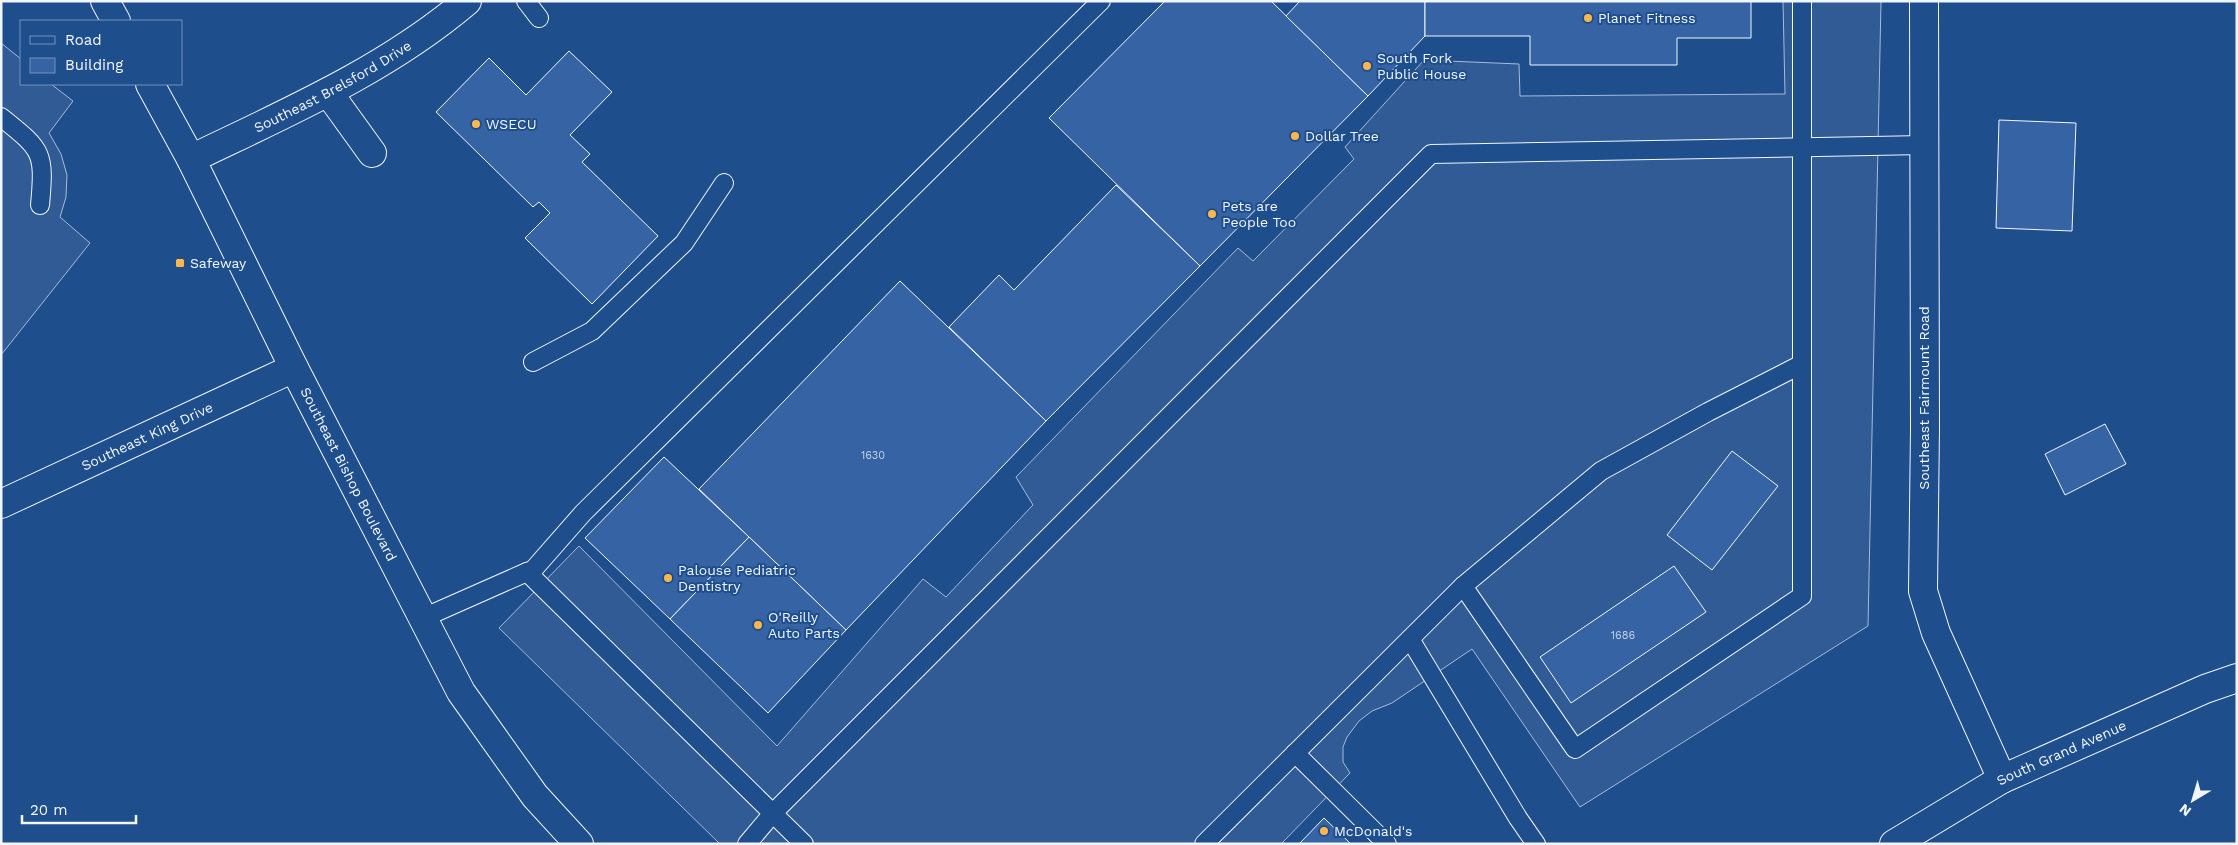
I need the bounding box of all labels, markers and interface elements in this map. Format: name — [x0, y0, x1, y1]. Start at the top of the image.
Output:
place label: Planet Fitness — [1598, 10, 1696, 26]
marker: Planet Fitness — [1582, 12, 1594, 24]
legend — [20, 20, 182, 85]
text: Road — [65, 31, 102, 49]
street label: Southeast Brelsford Drive — [251, 37, 414, 136]
place label: South Fork Public House — [1377, 50, 1466, 82]
text: Building — [65, 56, 123, 74]
marker: South Fork Public House — [1361, 60, 1373, 72]
place label: WSECU — [486, 116, 537, 132]
marker: WSECU — [470, 118, 482, 130]
place label: Dollar Tree — [1305, 128, 1379, 144]
marker: Dollar Tree — [1289, 130, 1301, 142]
place label: Pets are People Too — [1222, 198, 1296, 230]
marker: Pets are People Too — [1206, 208, 1218, 220]
place label: Safeway — [190, 255, 247, 271]
marker: Safeway — [174, 257, 186, 269]
street label: Southeast Fairmount Road — [1916, 306, 1932, 490]
street label: Southeast Bishop Boulevard — [297, 385, 400, 564]
street label: Southeast King Drive — [79, 399, 215, 474]
house number: 1630 — [861, 449, 885, 462]
place label: Palouse Pediatric Dentistry — [678, 562, 796, 594]
marker: Palouse Pediatric Dentistry — [662, 572, 674, 584]
place label: O'Reilly Auto Parts — [768, 609, 840, 641]
marker: O'Reilly Auto Parts — [752, 619, 764, 631]
house number: 1686 — [1611, 629, 1636, 642]
street label: South Grand Avenue — [1993, 717, 2129, 789]
north arrow — [2168, 775, 2218, 825]
scale bar — [22, 792, 136, 824]
text: 20 m — [30, 801, 68, 819]
text: N — [2176, 801, 2194, 820]
place label: McDonald's — [1334, 823, 1412, 839]
marker: McDonald's — [1318, 825, 1330, 837]

